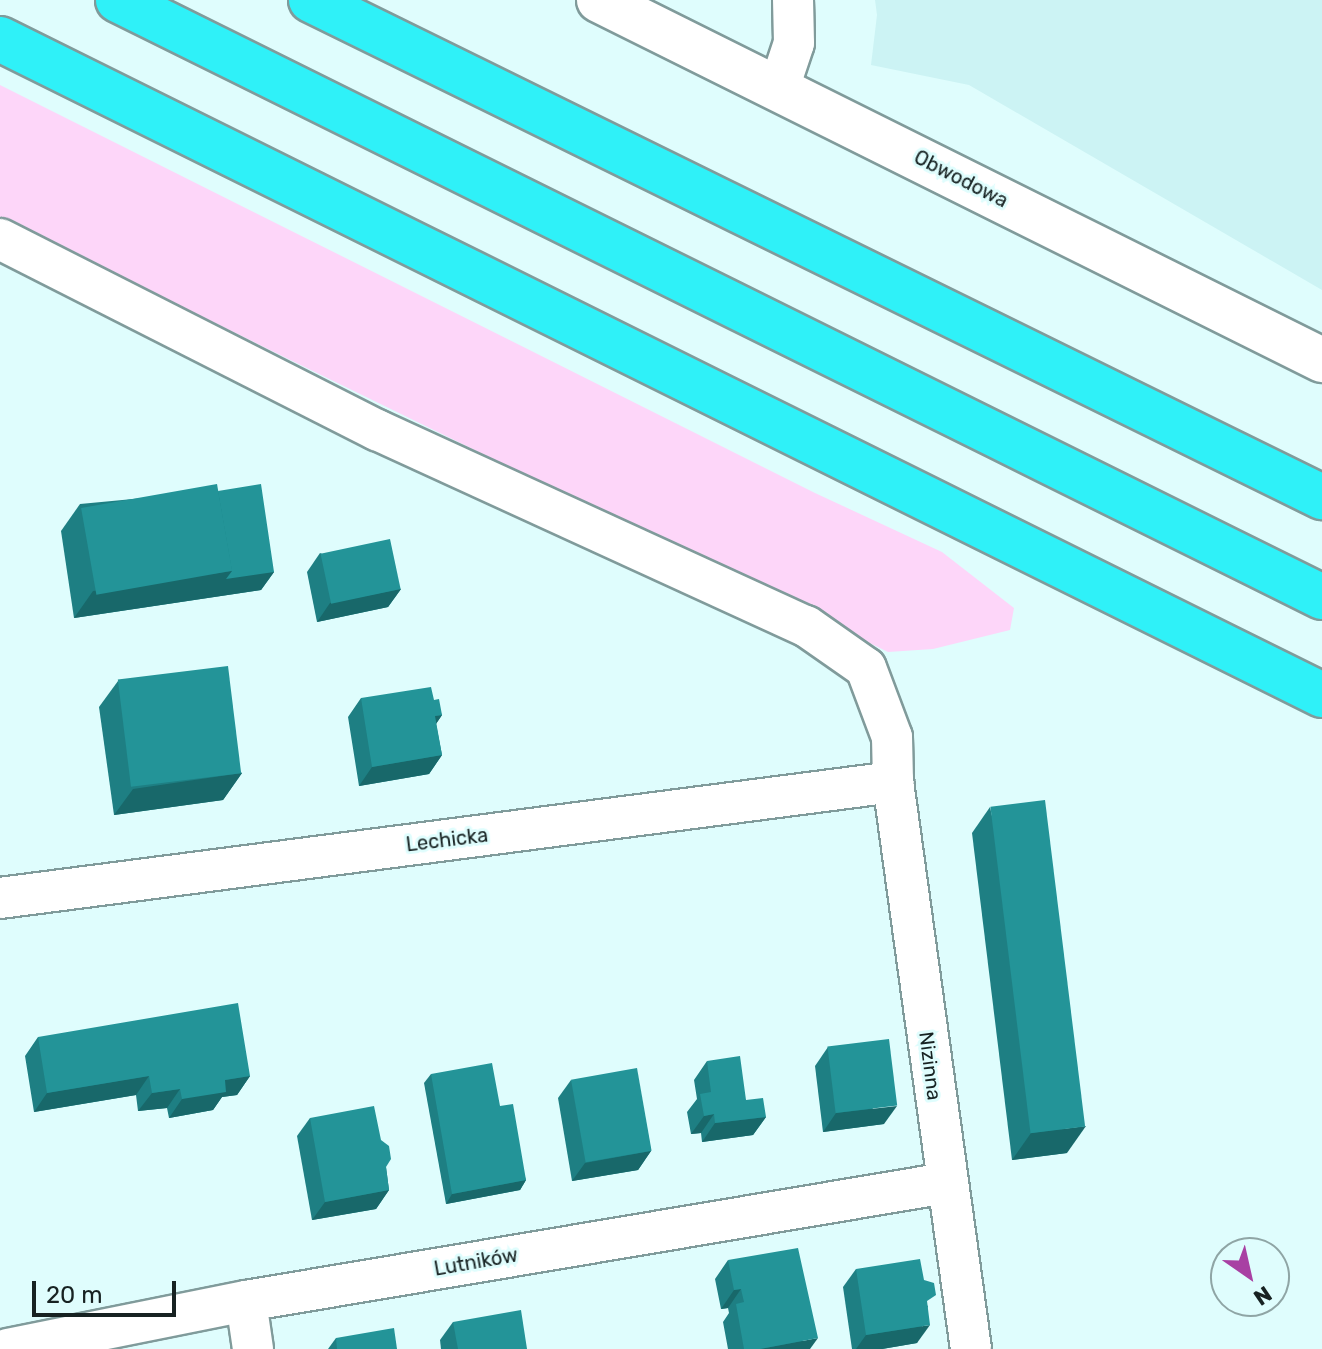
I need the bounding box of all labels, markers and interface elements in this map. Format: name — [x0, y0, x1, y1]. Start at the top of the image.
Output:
street label: Obwodowa — [910, 145, 1012, 213]
street label: Lechicka — [405, 823, 489, 857]
street label: Nizinna — [914, 1030, 946, 1102]
north arrow — [1210, 1237, 1290, 1317]
street label: Lutników — [432, 1243, 520, 1281]
scale bar — [36, 1265, 180, 1315]
text: N — [1248, 1280, 1277, 1311]
text: 20 m — [46, 1281, 103, 1309]

